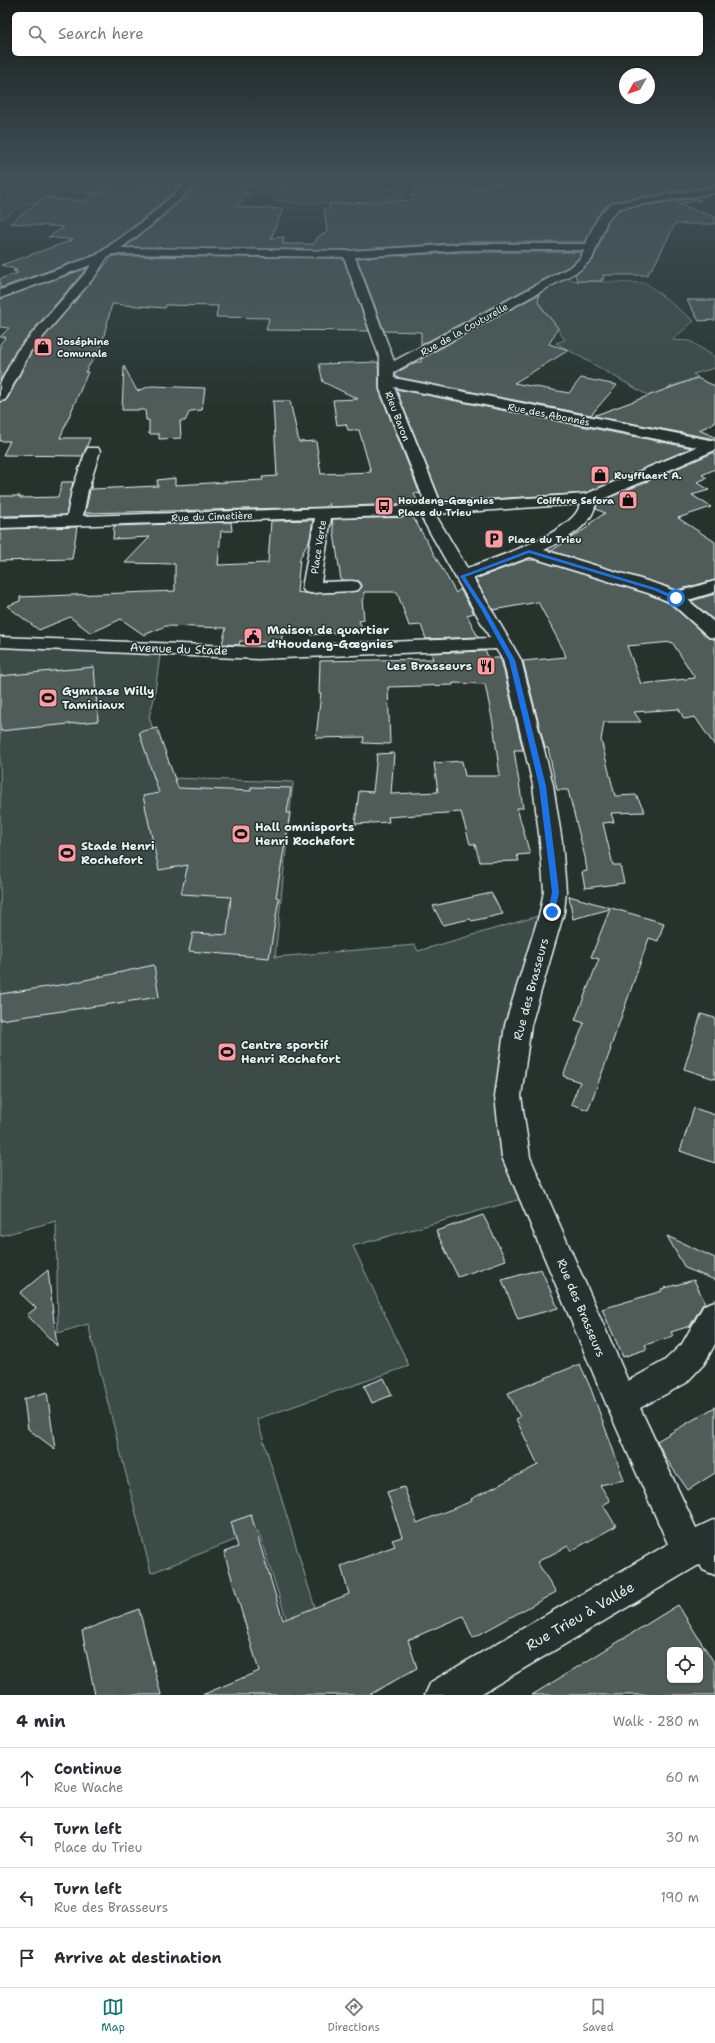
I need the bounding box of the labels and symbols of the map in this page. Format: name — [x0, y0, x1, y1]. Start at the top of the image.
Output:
north arrow — [619, 68, 655, 104]
street label: Rue de la Couturelle — [418, 300, 511, 359]
place label: Joséphine Comunale — [57, 335, 109, 360]
shop icon: Joséphine Comunale — [32, 336, 54, 358]
street label: Rieu Baron — [382, 389, 413, 443]
street label: Rue des Abonnés — [507, 400, 591, 429]
shop icon: Ruyfflaert A. — [589, 464, 611, 486]
place label: Ruyfflaert A. — [614, 469, 682, 482]
shop icon: Coiffure Sefora — [617, 489, 639, 511]
place label: Houdeng-Gœgnies Place du Trieu — [398, 494, 494, 519]
place label: Coiffure Sefora — [537, 494, 614, 507]
bus stop icon: Houdeng-Gœgnies Place du Trieu — [373, 495, 395, 517]
street label: Rue du Cimetière — [171, 509, 253, 524]
street label: Place Verte — [308, 519, 329, 575]
parking icon: Place du Trieu — [483, 528, 505, 550]
place label: Place du Trieu — [508, 533, 582, 546]
route start — [667, 589, 685, 607]
place label: Maison de quartier d'Houdeng-Gœgnies — [267, 622, 393, 652]
public building icon: Maison de quartier d'Houdeng-Gœgnies — [242, 626, 264, 648]
street label: Avenue du Stade — [130, 639, 228, 659]
restaurant icon: Les Brasseurs — [475, 655, 497, 677]
place label: Les Brasseurs — [387, 658, 472, 674]
place label: Gymnase Willy Taminiaux — [62, 683, 154, 713]
sports icon: Gymnase Willy Taminiaux — [37, 687, 59, 709]
place label: Hall omnisports Henri Rochefort — [255, 819, 355, 849]
sports icon: Hall omnisports Henri Rochefort — [230, 823, 252, 845]
place label: Stade Henri Rochefort — [81, 838, 155, 868]
sports icon: Stade Henri Rochefort — [56, 842, 78, 864]
route end — [543, 903, 561, 921]
street label: Rue des Brasseurs — [510, 936, 552, 1042]
place label: Centre sportif Henri Rochefort — [241, 1037, 341, 1067]
sports icon: Centre sportif Henri Rochefort — [216, 1041, 238, 1063]
street label: Rue des Brasseurs — [553, 1256, 609, 1360]
street label: Rue Trieu à Vallée — [523, 1578, 638, 1654]

